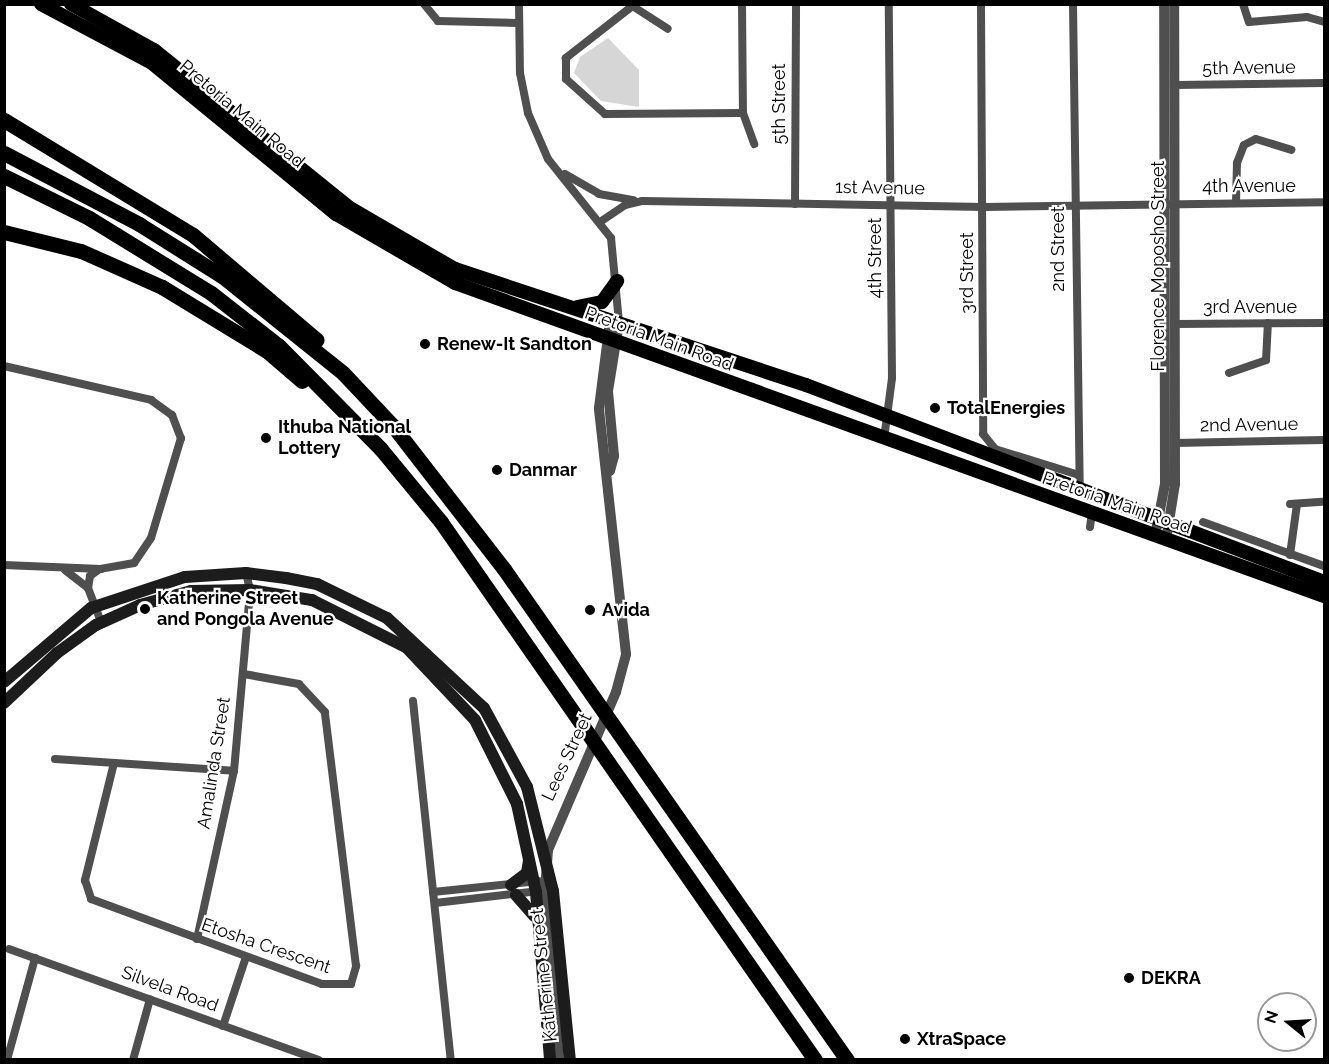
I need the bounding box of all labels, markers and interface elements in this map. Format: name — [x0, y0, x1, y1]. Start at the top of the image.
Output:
street label: Pretoria Main Road — [175, 55, 309, 173]
street label: 5th Avenue — [1202, 56, 1296, 80]
street label: 5th Street — [768, 64, 790, 144]
street label: Florence Moposho Street — [1147, 161, 1169, 371]
street label: 4th Avenue — [1202, 175, 1296, 197]
street label: 1st Avenue — [835, 176, 925, 200]
street label: 2nd Street — [1047, 206, 1069, 292]
street label: 4th Street — [864, 218, 886, 298]
street label: 3rd Street — [956, 232, 978, 314]
street label: 3rd Avenue — [1203, 296, 1297, 318]
street label: Pretoria Main Road — [582, 302, 736, 376]
place label: Renew-It Sandton — [437, 333, 592, 355]
marker: Renew-It Sandton — [418, 337, 432, 351]
place label: TotalEnergies — [947, 397, 1065, 419]
marker: TotalEnergies — [928, 401, 942, 415]
street label: 2nd Avenue — [1199, 413, 1299, 437]
place label: Ithuba National Lottery — [278, 417, 411, 460]
marker: Ithuba National Lottery — [259, 431, 273, 445]
place label: Danmar — [509, 459, 577, 481]
marker: Danmar — [490, 463, 504, 477]
street label: Pretoria Main Road — [1039, 467, 1195, 539]
place label: Katherine Street and Pongola Avenue — [157, 588, 334, 630]
place label: Avida — [602, 599, 650, 621]
marker: Katherine Street and Pongola Avenue — [138, 602, 152, 616]
marker: Avida — [583, 603, 597, 617]
street label: Amalinda Street — [193, 695, 235, 831]
street label: Lees Street — [537, 710, 597, 804]
street label: Katherine Street — [526, 907, 562, 1043]
street label: Etosha Crescent — [198, 914, 334, 978]
street label: Silvela Road — [119, 961, 221, 1017]
place label: DEKRA — [1141, 967, 1201, 989]
marker: DEKRA — [1122, 971, 1136, 985]
north arrow — [1257, 992, 1317, 1052]
text: N — [1260, 1008, 1282, 1026]
place label: XtraSpace — [917, 1028, 1006, 1050]
marker: XtraSpace — [898, 1032, 912, 1046]

